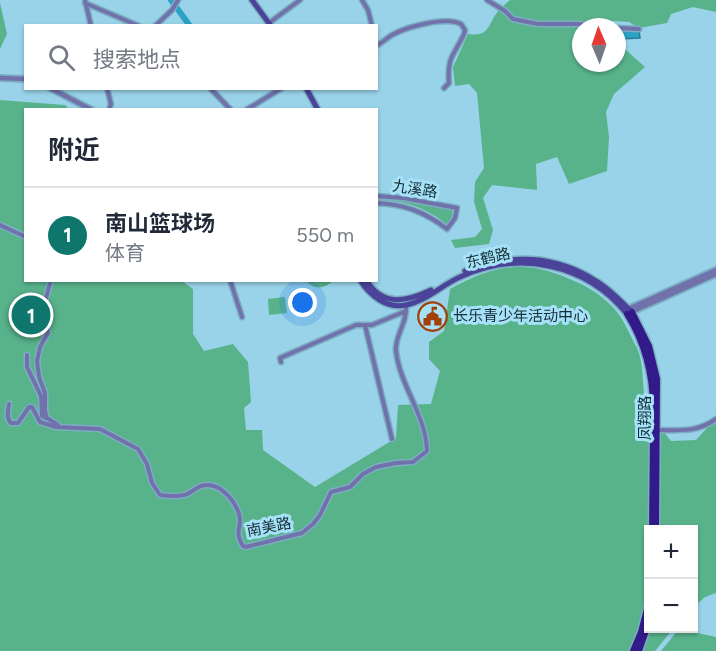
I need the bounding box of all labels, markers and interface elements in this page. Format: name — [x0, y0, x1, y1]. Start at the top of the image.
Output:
north arrow — [572, 18, 626, 72]
search box — [24, 24, 378, 90]
icon: search — [45, 41, 78, 74]
text: 搜索地点 — [93, 46, 181, 73]
text: 附近 — [48, 134, 100, 166]
street label: 九溪路 — [391, 177, 439, 201]
text: 南山篮球场 — [105, 210, 215, 237]
text: 1 — [63, 223, 72, 247]
text: 550 m — [296, 223, 354, 247]
text: 体育 — [105, 241, 145, 265]
street label: 东鹤路 — [464, 244, 512, 272]
your location — [288, 288, 317, 317]
pin: 1 — [12, 292, 51, 338]
public building icon: 长乐青少年活动中心 — [416, 300, 448, 332]
place label: 长乐青少年活动中心 — [453, 307, 588, 325]
street label: 凤翔路 — [636, 395, 654, 441]
street label: 南美路 — [245, 514, 293, 540]
map controls — [644, 525, 698, 633]
button: + — [644, 525, 698, 579]
button: − — [644, 579, 698, 633]

